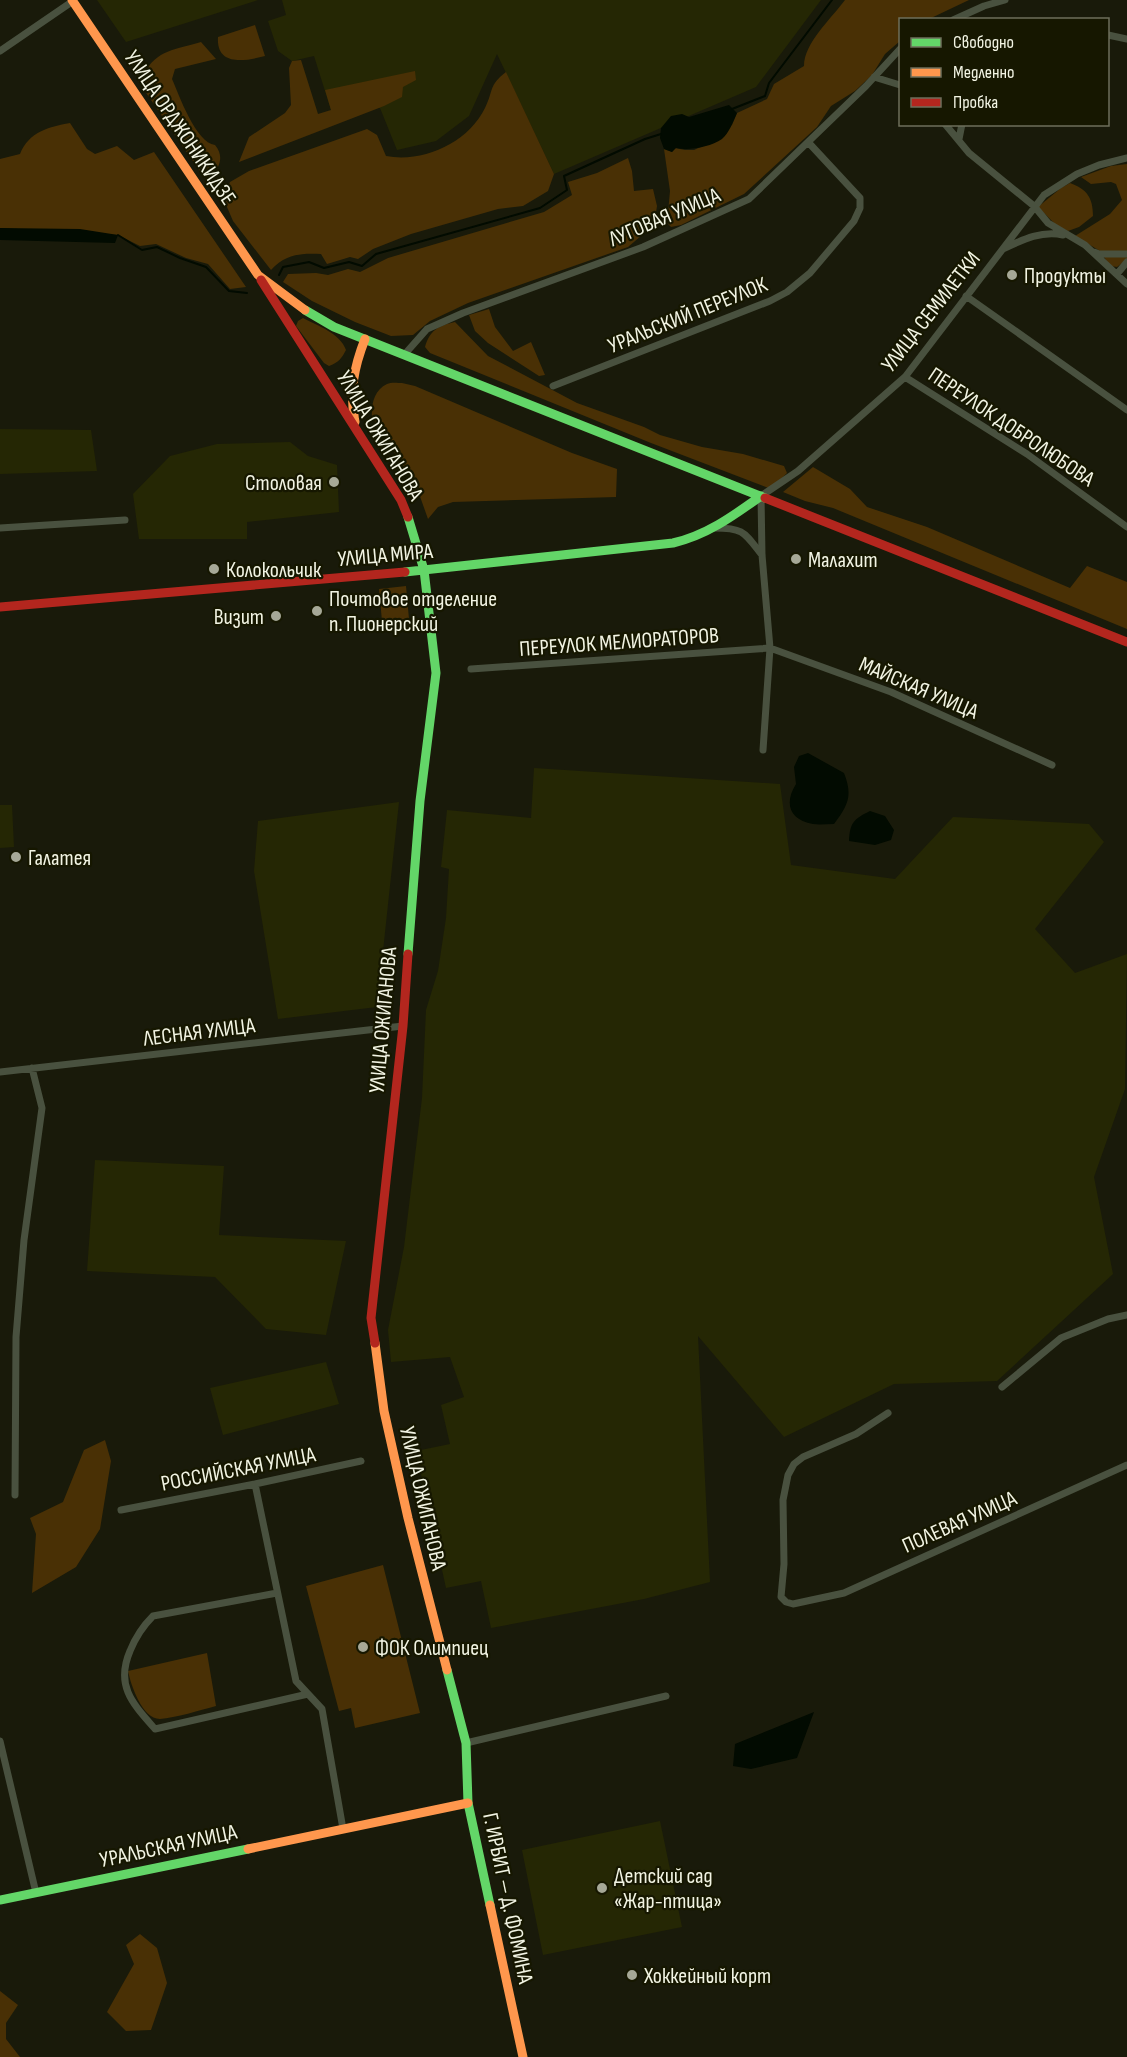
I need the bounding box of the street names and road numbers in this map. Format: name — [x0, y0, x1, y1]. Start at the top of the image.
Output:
street label: УЛИЦА ОРДЖОНИКИДЗЕ — [118, 45, 242, 210]
street label: ЛУГОВАЯ УЛИЦА — [604, 182, 725, 253]
street label: УЛИЦА СЕМИЛЕТКИ — [876, 246, 987, 377]
street label: УРАЛЬСКИЙ ПЕРЕУЛОК — [604, 271, 771, 360]
street label: ПЕРЕУЛОК ДОБРОЛЮБОВА — [923, 362, 1100, 493]
street label: УЛИЦА ОЖИГАНОВА — [330, 366, 429, 506]
street label: УЛИЦА МИРА — [336, 538, 434, 573]
street label: ПЕРЕУЛОК МЕЛИОРАТОРОВ — [518, 622, 720, 663]
street label: МАЙСКАЯ УЛИЦА — [855, 651, 983, 726]
street label: УЛИЦА ОЖИГАНОВА — [364, 945, 403, 1094]
street label: ЛЕСНАЯ УЛИЦА — [141, 1012, 257, 1053]
street label: УЛИЦА ОЖИГАНОВА — [393, 1424, 452, 1573]
street label: РОССИЙСКАЯ УЛИЦА — [159, 1441, 318, 1498]
street label: ПОЛЕВАЯ УЛИЦА — [898, 1485, 1022, 1560]
street label: Г. ИРБИТ — Д. ФОМИНА — [476, 1810, 539, 1987]
street label: УРАЛЬСКАЯ УЛИЦА — [97, 1819, 240, 1874]

